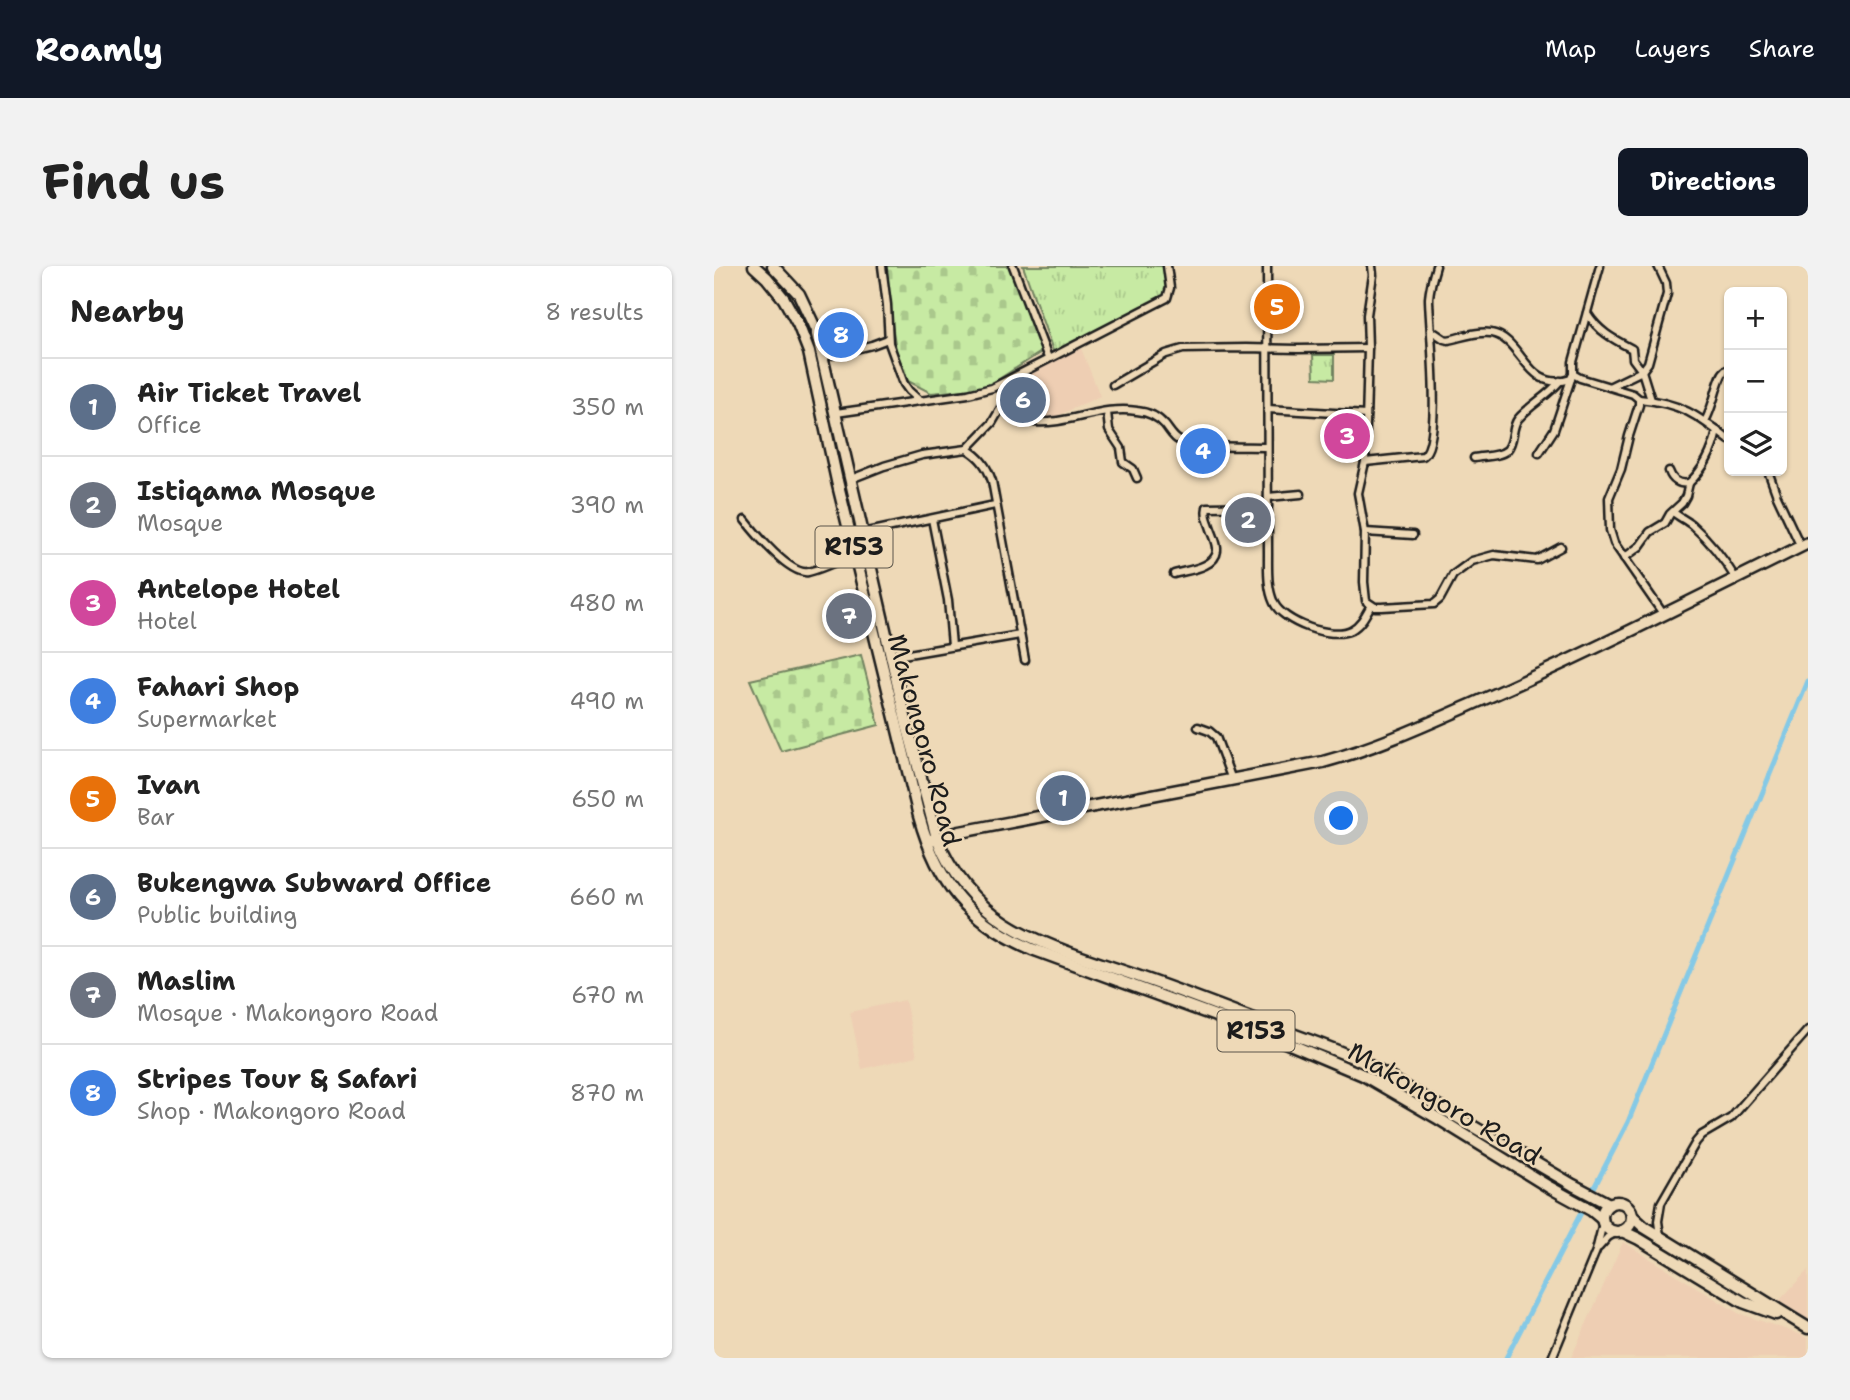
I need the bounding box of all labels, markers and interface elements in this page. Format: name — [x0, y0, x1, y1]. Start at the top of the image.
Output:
text: Roamly — [35, 27, 163, 72]
text: Map — [1545, 33, 1596, 65]
text: Layers — [1634, 33, 1711, 65]
text: Share — [1749, 33, 1815, 65]
button: Directions — [1618, 148, 1808, 216]
text: Find us — [42, 149, 225, 215]
pin: 5 — [1254, 281, 1300, 333]
map controls — [1724, 287, 1787, 476]
button: + — [1724, 287, 1787, 350]
text: Nearby — [70, 291, 185, 332]
text: 8 results — [545, 297, 644, 327]
pin: 8 — [818, 309, 864, 361]
button: − — [1724, 350, 1787, 413]
pin: 6 — [1000, 374, 1046, 426]
text: Air Ticket Travel — [137, 375, 361, 410]
text: 1 — [88, 392, 98, 422]
text: 350 m — [571, 392, 644, 422]
text: Office — [137, 410, 202, 440]
pin: 3 — [1324, 410, 1370, 462]
button: layers — [1724, 413, 1787, 476]
pin: 4 — [1180, 425, 1226, 477]
text: Istiqama Mosque — [137, 473, 376, 508]
text: 2 — [85, 490, 101, 520]
text: 390 m — [570, 490, 644, 520]
pin: 2 — [1225, 494, 1271, 546]
text: Mosque — [137, 508, 223, 538]
road number: R153 — [816, 526, 892, 568]
text: Antelope Hotel — [137, 571, 340, 606]
text: 3 — [85, 588, 101, 618]
text: 480 m — [569, 588, 644, 618]
pin: 7 — [826, 590, 872, 642]
text: Hotel — [137, 606, 197, 636]
street label: Makongoro Road — [880, 630, 970, 850]
text: Fahari Shop — [137, 669, 299, 704]
text: 4 — [85, 686, 101, 716]
text: 490 m — [569, 686, 644, 716]
text: Supermarket — [137, 704, 277, 734]
text: Ivan — [137, 767, 200, 802]
pin: 1 — [1040, 772, 1086, 824]
text: 5 — [86, 784, 100, 814]
text: 650 m — [571, 784, 644, 814]
your location — [1324, 801, 1358, 835]
text: Bar — [137, 802, 175, 832]
text: Bukengwa Subward Office — [137, 865, 491, 900]
text: 6 — [85, 882, 101, 912]
text: 660 m — [569, 882, 644, 912]
text: Public building — [137, 900, 297, 930]
text: Maslim — [137, 963, 236, 998]
text: 7 — [85, 980, 101, 1010]
text: 670 m — [571, 980, 644, 1010]
text: Mosque · Makongoro Road — [137, 998, 438, 1028]
road number: R153 — [1218, 1010, 1294, 1052]
street label: Makongoro Road — [1342, 1033, 1548, 1173]
text: Stripes Tour & Safari — [137, 1061, 418, 1096]
text: 8 — [85, 1078, 101, 1108]
text: 870 m — [570, 1078, 644, 1108]
text: Shop · Makongoro Road — [137, 1096, 406, 1126]

